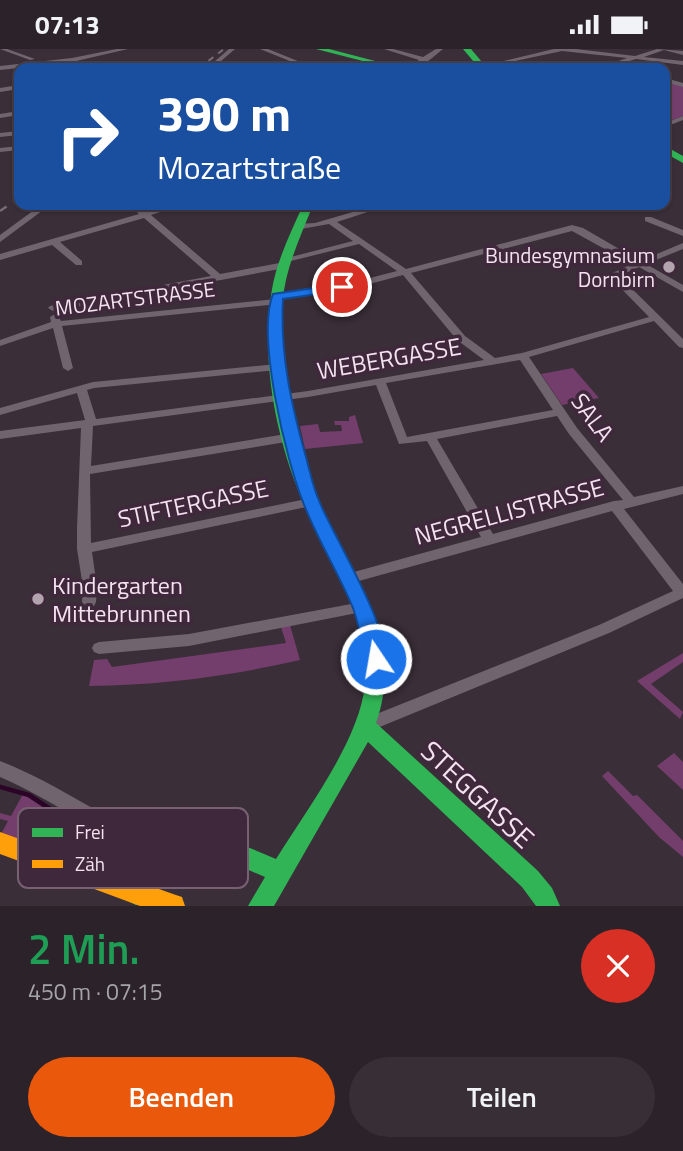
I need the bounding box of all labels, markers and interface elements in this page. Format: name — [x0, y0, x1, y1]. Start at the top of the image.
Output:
text: 07:13 — [35, 5, 100, 44]
text: 390 m — [157, 75, 291, 150]
icon: right — [42, 91, 133, 182]
text: Mozartstraße — [157, 143, 341, 191]
place label: Bundesgymnasium Dornbirn — [485, 239, 655, 295]
pin — [312, 257, 372, 317]
marker: Bundesgymnasium Dornbirn — [661, 259, 677, 275]
icon: arrive — [323, 268, 361, 306]
street label: MOZARTSTRASSE — [53, 272, 217, 324]
street label: WEBERGASSE — [314, 328, 464, 388]
street label: SALA — [563, 385, 623, 449]
street label: NEGRELLISTRASSE — [410, 468, 608, 554]
street label: STIFTERGASSE — [114, 469, 272, 537]
place label: Kindergarten Mittebrunnen — [52, 567, 191, 631]
marker: Kindergarten Mittebrunnen — [30, 591, 46, 607]
position arrow — [339, 622, 413, 696]
street label: STEGGASSE — [411, 730, 545, 858]
legend — [18, 808, 248, 888]
text: Frei — [75, 817, 105, 846]
text: Zäh — [75, 849, 105, 878]
text: 2 Min. — [28, 916, 140, 980]
button: close — [581, 929, 655, 1003]
text: 450 m · 07:15 — [28, 974, 163, 1009]
button: Beenden — [28, 1057, 335, 1137]
button: Teilen — [349, 1057, 655, 1137]

